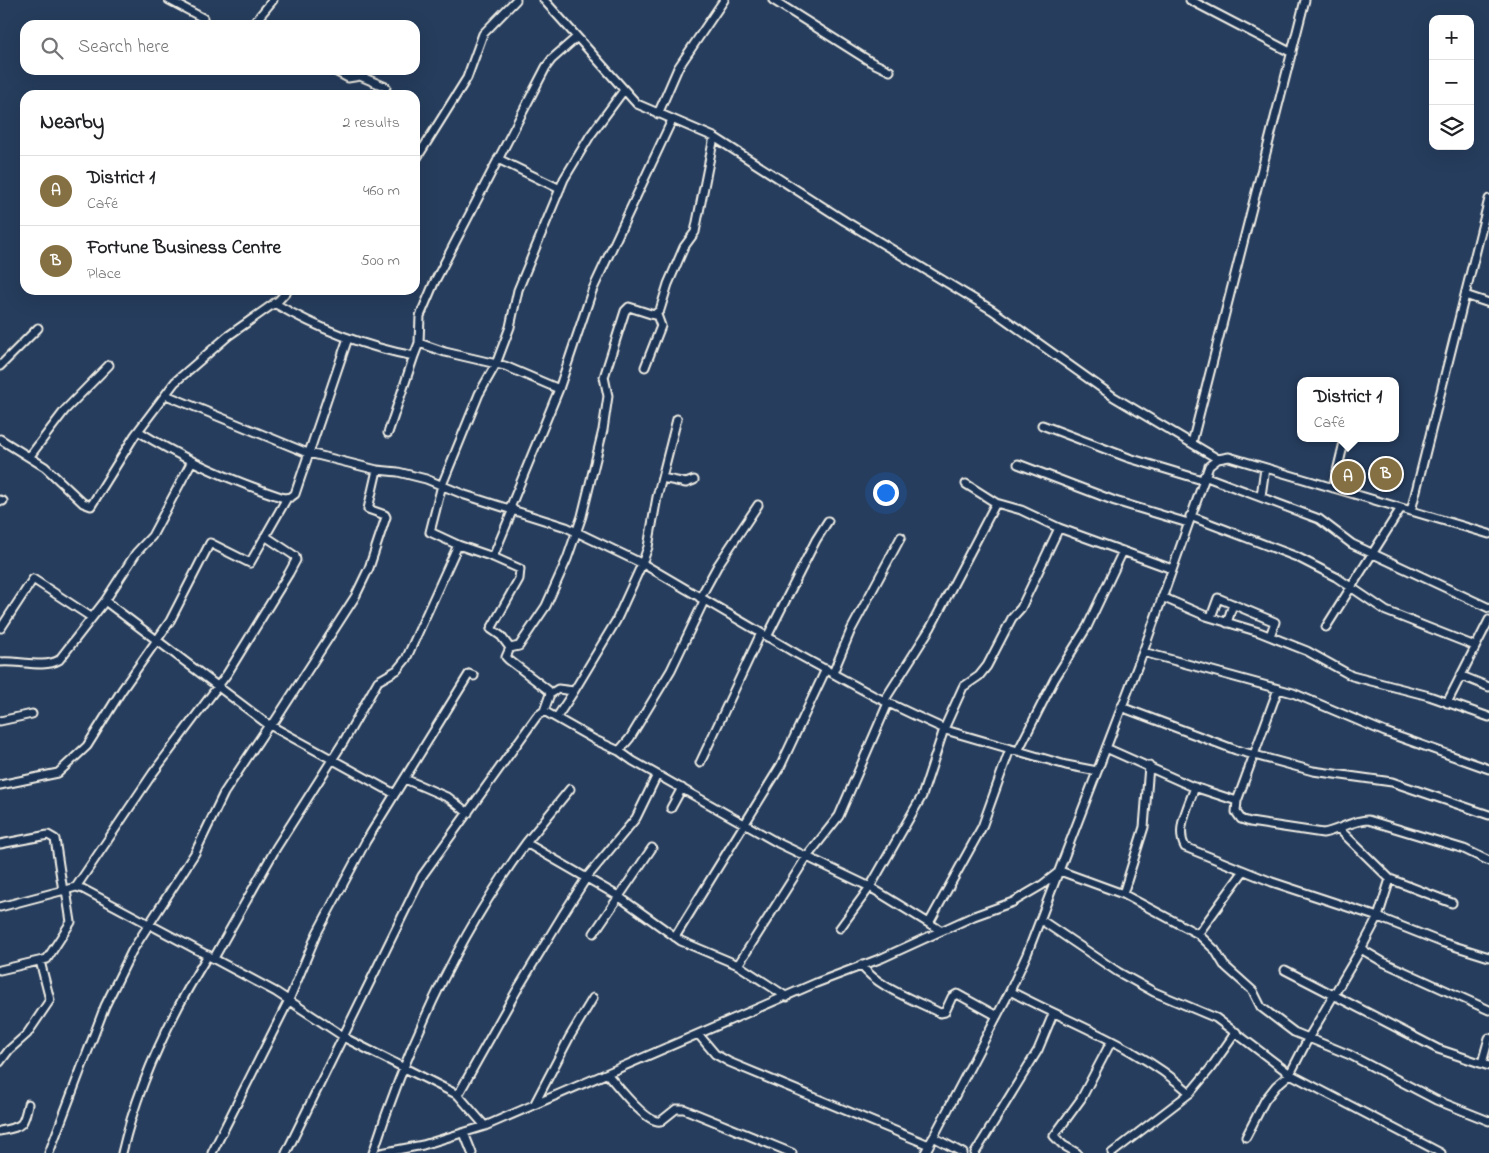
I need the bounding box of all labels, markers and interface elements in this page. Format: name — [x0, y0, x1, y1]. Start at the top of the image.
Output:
map controls — [1429, 15, 1474, 150]
button: + — [1429, 15, 1474, 60]
search box — [20, 20, 420, 75]
icon: search — [38, 34, 66, 62]
text: Search here — [78, 34, 169, 61]
button: − — [1429, 60, 1474, 105]
button: layers — [1429, 105, 1474, 150]
text: Nearby — [40, 108, 104, 138]
text: 2 results — [342, 111, 400, 135]
text: District 1 — [87, 165, 155, 192]
text: A — [51, 179, 61, 203]
text: 460 m — [363, 179, 400, 203]
text: Café — [87, 192, 118, 216]
text: Fortune Business Centre — [87, 235, 281, 262]
text: B — [51, 249, 61, 273]
text: 500 m — [361, 249, 400, 273]
text: Place — [87, 262, 121, 286]
popup — [1297, 377, 1399, 442]
text: District 1 — [1314, 384, 1382, 411]
text: Café — [1314, 411, 1345, 435]
pin: B — [1370, 455, 1402, 493]
pin: A — [1332, 458, 1364, 496]
your location — [873, 480, 899, 506]

